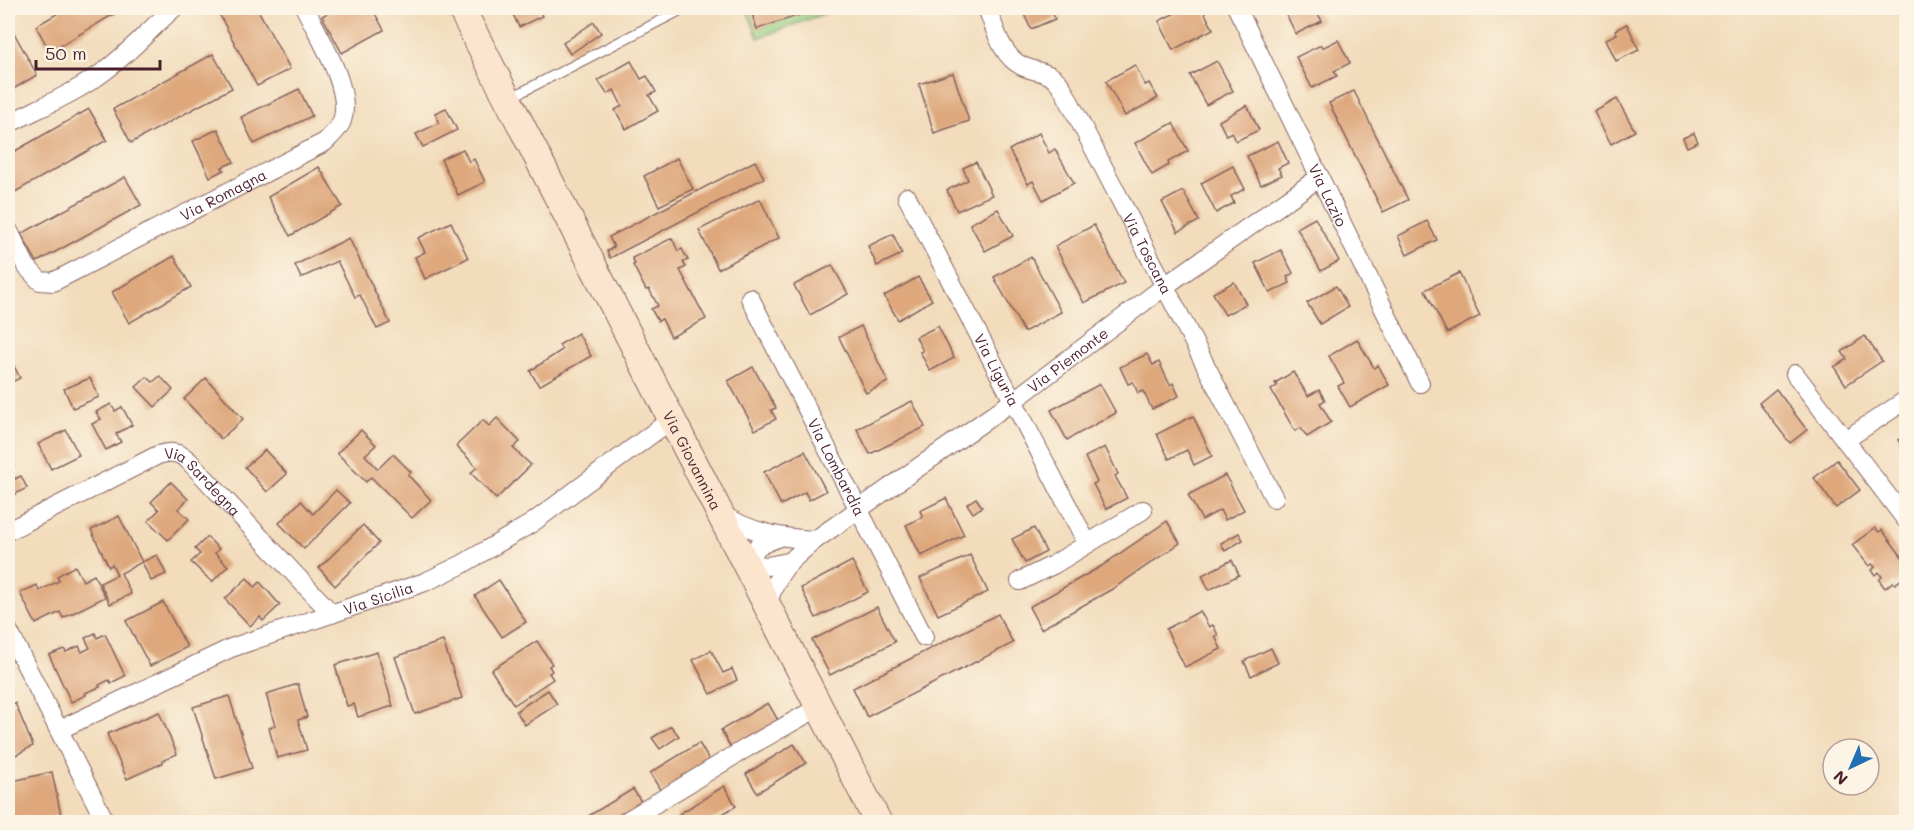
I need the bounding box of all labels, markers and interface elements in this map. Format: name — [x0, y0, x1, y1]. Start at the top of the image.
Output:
scale bar — [36, 33, 160, 71]
text: 50 m — [45, 41, 87, 65]
street label: Via Lazio — [1304, 160, 1352, 230]
street label: Via Romagna — [176, 164, 270, 225]
street label: Via Toscana — [1119, 209, 1177, 297]
street label: Via Piemonte — [1023, 323, 1112, 397]
street label: Via Liguria — [970, 330, 1024, 410]
street label: Via Giovannina — [659, 407, 726, 513]
street label: Via Lombardia — [803, 415, 870, 519]
street label: Via Sardegna — [164, 443, 245, 520]
street label: Via Sicilia — [341, 577, 416, 619]
north arrow — [1821, 737, 1881, 797]
text: N — [1829, 766, 1852, 790]

